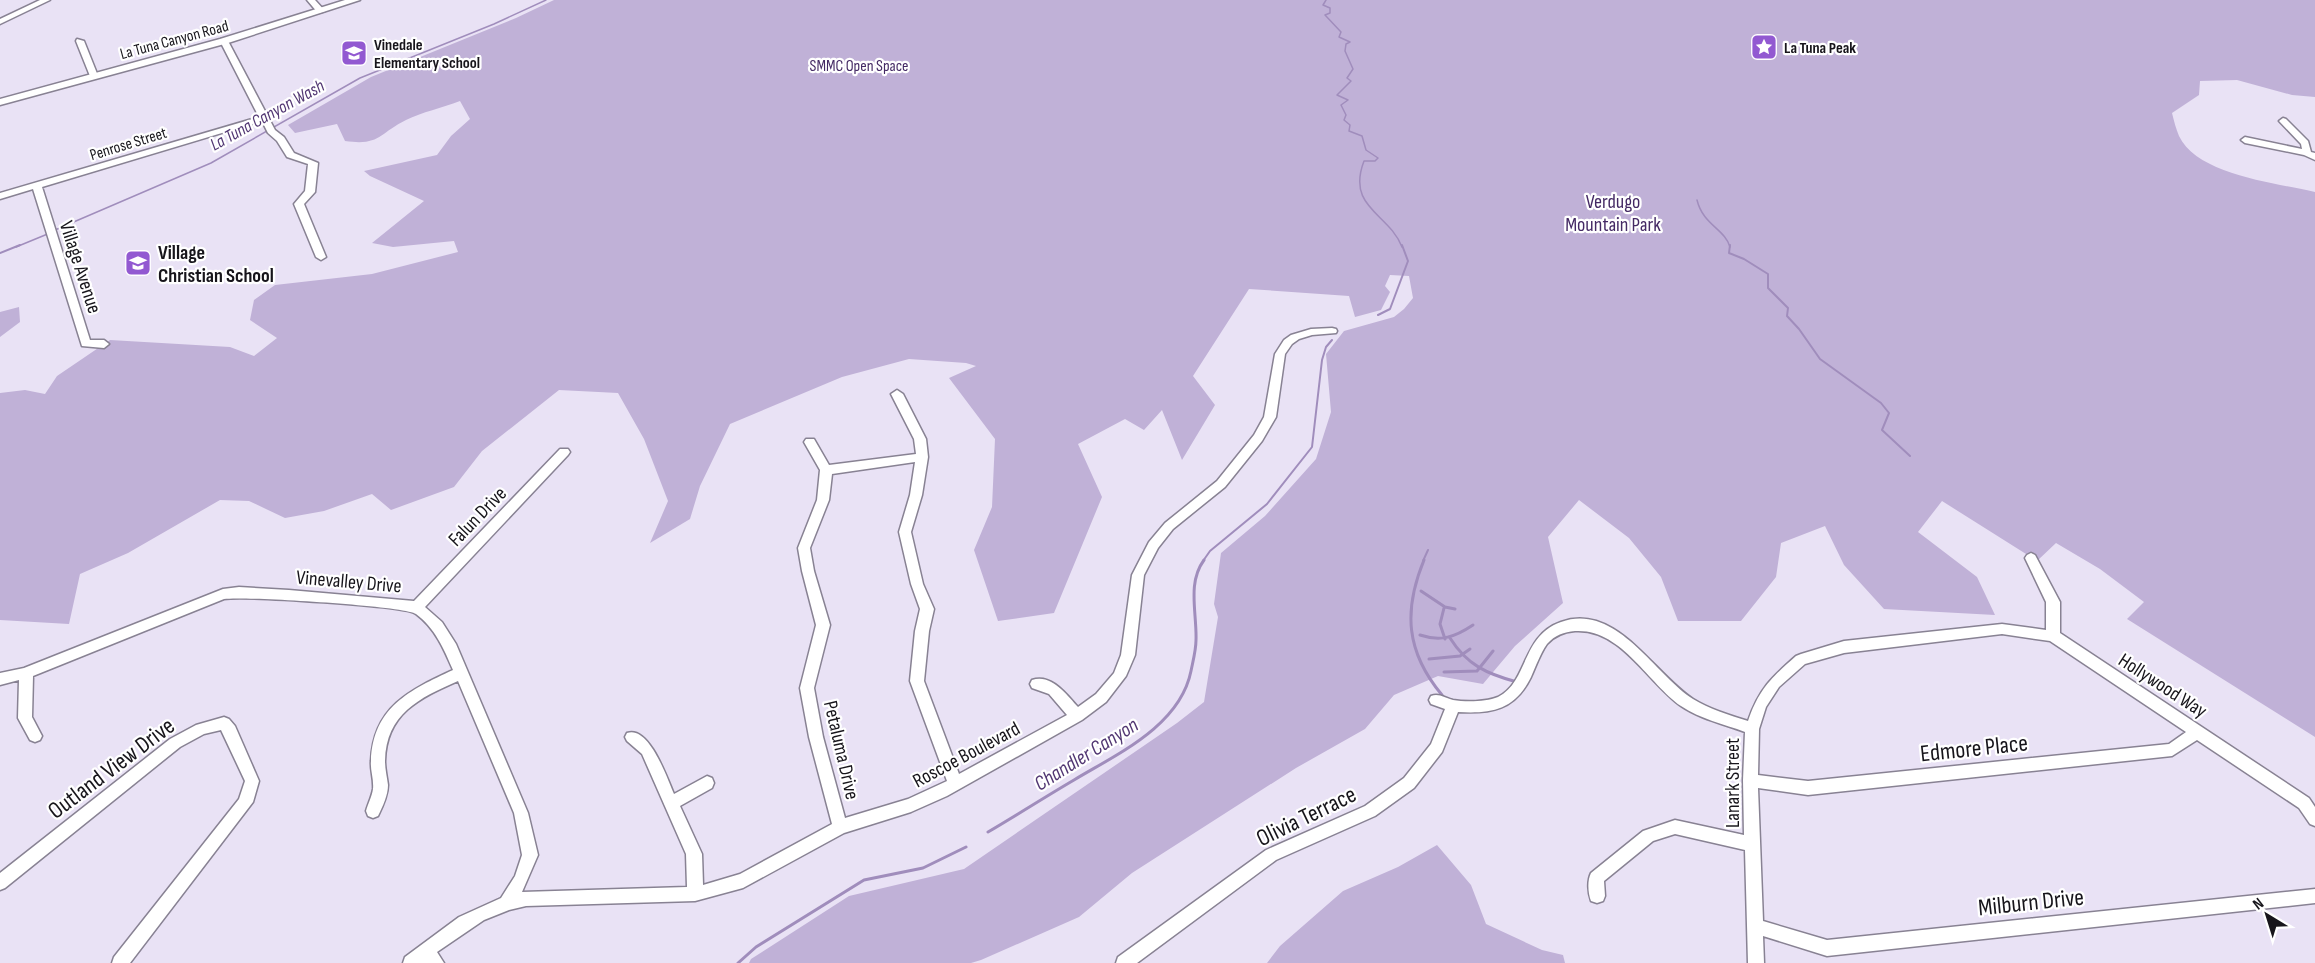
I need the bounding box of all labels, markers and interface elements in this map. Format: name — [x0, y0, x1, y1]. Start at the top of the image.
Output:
street label: La Tuna Canyon Road — [118, 17, 231, 64]
place icon: La Tuna Peak — [1749, 32, 1779, 62]
place label: Vinedale Elementary School — [374, 36, 480, 73]
school or university icon: Vinedale Elementary School — [339, 38, 369, 68]
place label: La Tuna Peak — [1784, 39, 1856, 58]
park label: SMMC Open Space — [810, 57, 908, 76]
water label: La Tuna Canyon Wash — [207, 75, 328, 155]
street label: Penrose Street — [88, 124, 169, 165]
park label: Verdugo Mountain Park — [1565, 190, 1661, 237]
street label: Village Avenue — [54, 218, 106, 317]
place label: Village Christian School — [158, 241, 274, 288]
school or university icon: Village Christian School — [123, 248, 153, 278]
street label: Falun Drive — [443, 482, 512, 552]
street label: Vinevalley Drive — [295, 565, 403, 599]
street label: Hollywood Way — [2114, 648, 2211, 723]
street label: Petaluma Drive — [818, 698, 864, 802]
street label: Outland View Drive — [42, 711, 180, 825]
water label: Chandler Canyon — [1030, 712, 1143, 796]
street label: Roscoe Boulevard — [909, 717, 1024, 793]
street label: Edmore Place — [1919, 728, 2029, 769]
street label: Lanark Street — [1721, 738, 1745, 828]
street label: Olivia Terrace — [1251, 780, 1361, 853]
street label: Milburn Drive — [1977, 883, 2085, 922]
north arrow — [2237, 885, 2297, 945]
text: N — [2249, 894, 2268, 914]

